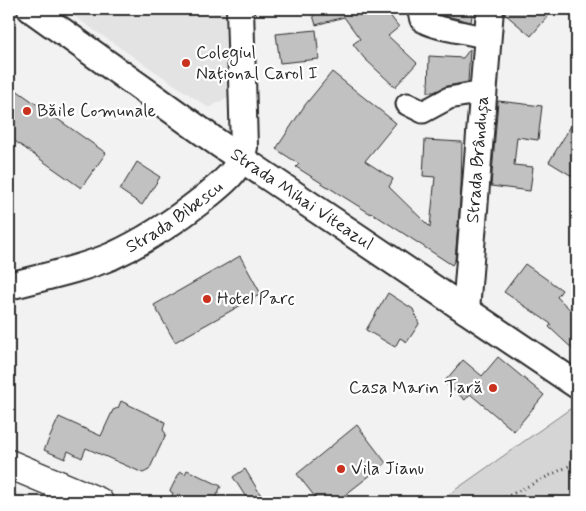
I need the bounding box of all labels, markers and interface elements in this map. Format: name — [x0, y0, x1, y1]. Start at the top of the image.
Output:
place label: Colegiul Național Carol I — [196, 41, 318, 86]
marker: Colegiul Național Carol I — [180, 57, 192, 69]
street label: Strada Brândușa — [461, 95, 495, 224]
place label: Băile Comunale — [37, 99, 156, 123]
marker: Băile Comunale — [21, 105, 33, 117]
street label: Strada Mihai Viteazul — [226, 143, 378, 256]
street label: Strada Bibescu — [122, 175, 228, 259]
place label: Hotel Parc — [217, 287, 295, 311]
marker: Hotel Parc — [201, 293, 213, 305]
place label: Casa Marin Țară — [349, 376, 483, 400]
marker: Casa Marin Țară — [487, 382, 499, 394]
place label: Vila Jianu — [351, 457, 424, 481]
marker: Vila Jianu — [335, 463, 347, 475]

